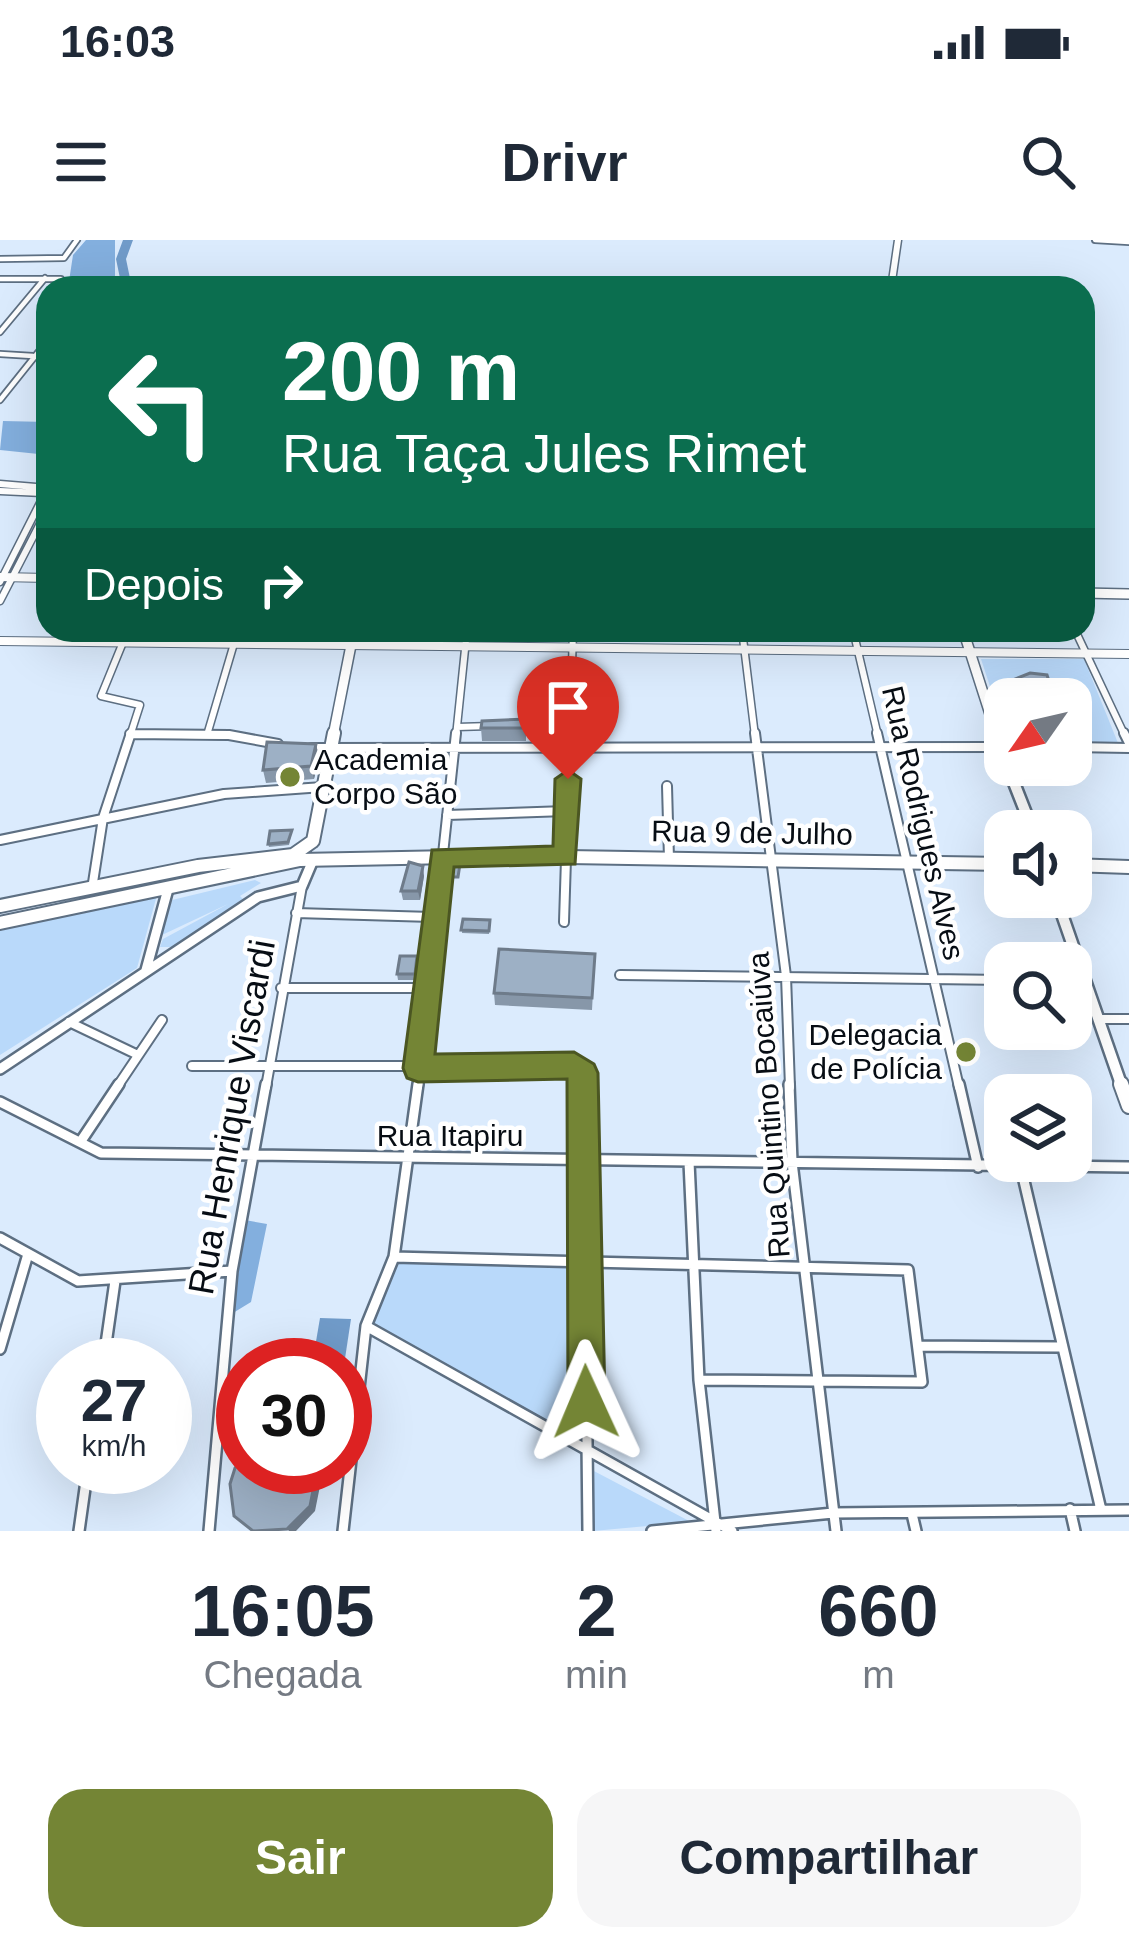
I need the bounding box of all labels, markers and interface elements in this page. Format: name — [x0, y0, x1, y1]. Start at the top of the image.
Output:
text: 16:03 — [60, 16, 175, 67]
icon: menu — [48, 129, 114, 195]
icon: search — [1015, 129, 1081, 195]
text: Drivr — [501, 132, 628, 192]
icon: left — [84, 324, 240, 480]
text: 200 m — [282, 324, 520, 418]
text: Rua Taça Jules Rimet — [282, 423, 806, 483]
icon: right — [248, 552, 314, 618]
text: Depois — [84, 559, 224, 610]
pin — [517, 656, 619, 779]
icon: arrive — [535, 674, 601, 740]
north arrow — [984, 678, 1092, 786]
map controls — [984, 678, 1092, 1182]
street label: Rua Rodrigues Alves — [876, 683, 971, 963]
place label: Academia Corpo São — [314, 743, 457, 810]
marker: Academia Corpo São — [277, 764, 303, 790]
button: sound — [984, 810, 1092, 918]
street label: Rua 9 de Julho — [651, 814, 853, 851]
street label: Rua Henrique Viscardi — [180, 936, 283, 1298]
button: search — [984, 942, 1092, 1050]
street label: Rua Quintino Bocaiúva — [741, 951, 796, 1259]
place label: Delegacia de Polícia — [809, 1018, 942, 1085]
marker: Delegacia de Polícia — [953, 1039, 979, 1065]
button: layers — [984, 1074, 1092, 1182]
street label: Rua Itapiru — [377, 1119, 523, 1152]
speed limit sign: 30 — [216, 1338, 372, 1494]
position arrow — [523, 1339, 649, 1465]
text: 27 — [81, 1367, 147, 1434]
text: km/h — [81, 1429, 147, 1462]
text: 16:05 — [190, 1571, 375, 1651]
text: 2 — [576, 1571, 617, 1651]
text: 660 — [818, 1571, 939, 1651]
text: Chegada — [203, 1653, 362, 1696]
text: min — [565, 1653, 628, 1696]
text: m — [862, 1653, 895, 1696]
button: Sair — [48, 1789, 553, 1927]
button: Compartilhar — [577, 1789, 1081, 1927]

